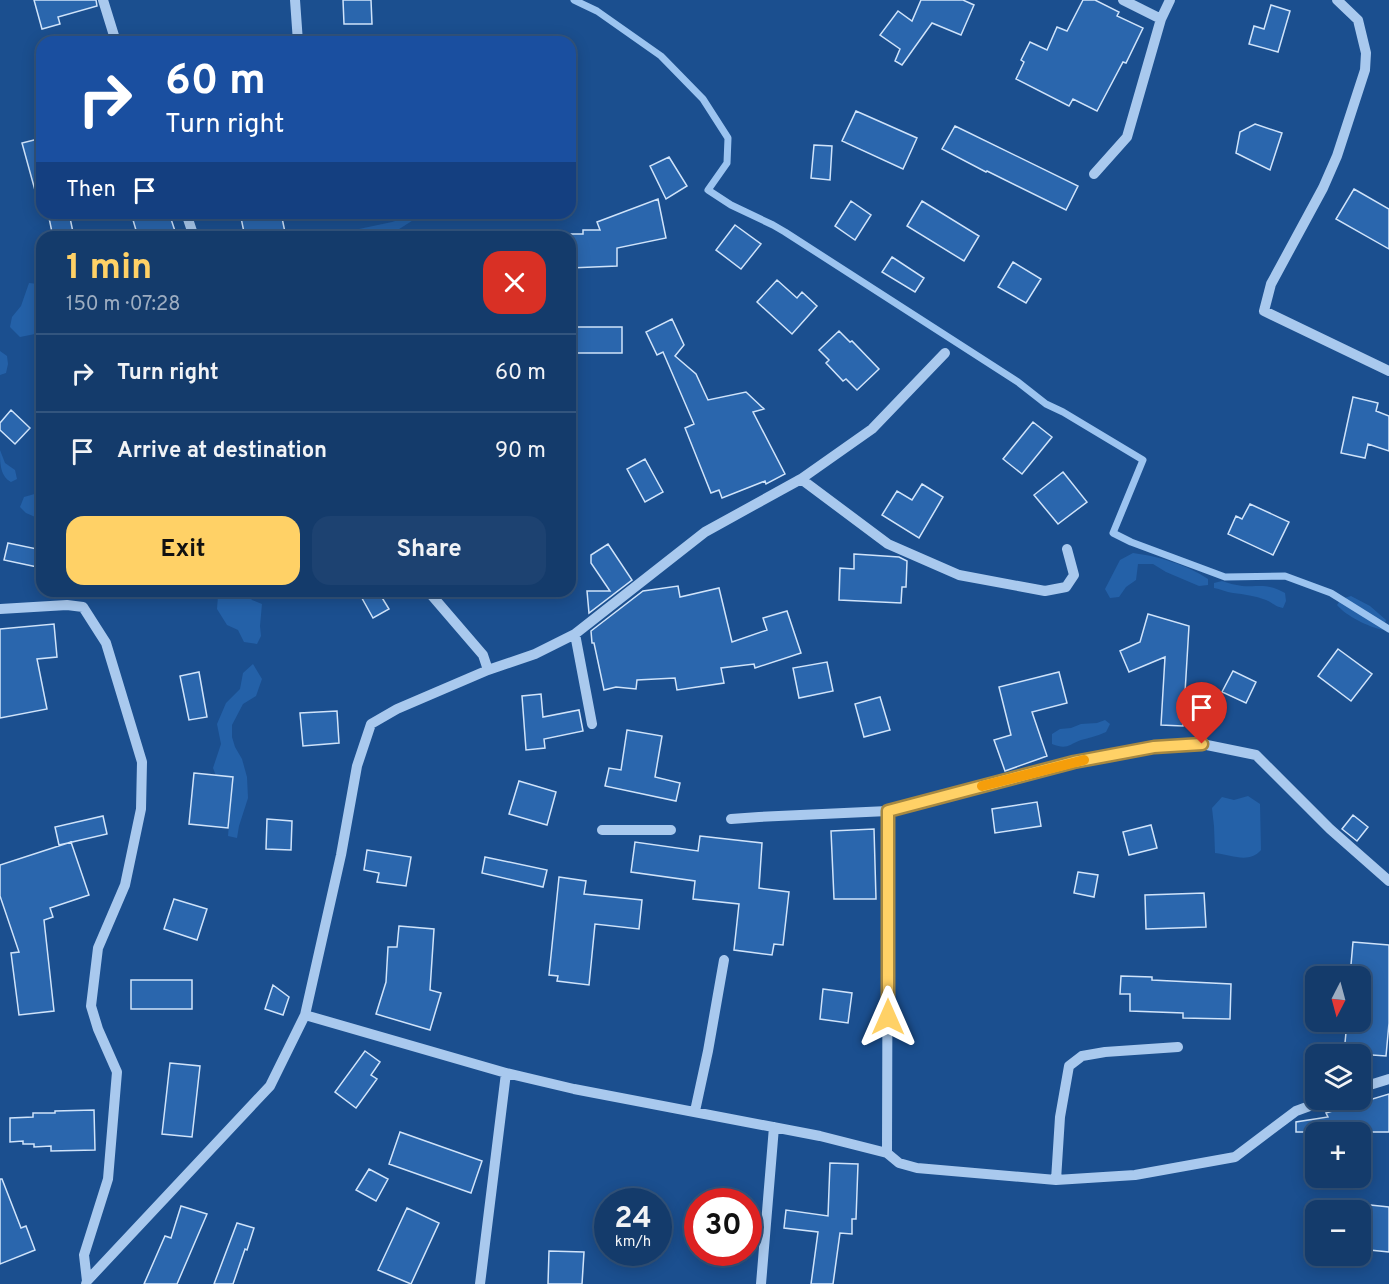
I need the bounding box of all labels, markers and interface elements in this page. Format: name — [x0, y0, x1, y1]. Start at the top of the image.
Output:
text: 60 m — [165, 56, 266, 109]
icon: right — [66, 60, 144, 138]
text: Turn right — [165, 108, 284, 142]
icon: arrive — [128, 174, 161, 207]
text: Then — [66, 177, 116, 204]
text: 1 min — [66, 246, 152, 292]
button: close — [483, 251, 546, 314]
text: 150 m · 07:28 — [66, 292, 181, 318]
icon: right — [66, 357, 99, 390]
text: Turn right — [117, 360, 219, 387]
text: 60 m — [495, 360, 546, 387]
icon: arrive — [66, 435, 99, 468]
text: Arrive at destination — [117, 438, 327, 465]
text: 90 m — [495, 438, 546, 465]
button: Exit — [66, 516, 300, 585]
button: Share — [312, 516, 546, 585]
pin — [1176, 682, 1227, 744]
icon: arrive — [1185, 691, 1218, 724]
north arrow — [1305, 966, 1371, 1032]
map controls — [1305, 966, 1371, 1266]
position arrow — [856, 985, 920, 1049]
button: layers — [1305, 1044, 1371, 1110]
button: + — [1305, 1122, 1371, 1188]
speed limit sign: 30 — [684, 1188, 762, 1266]
button: − — [1305, 1200, 1371, 1266]
text: 24 — [614, 1201, 652, 1238]
text: km/h — [615, 1233, 651, 1252]

